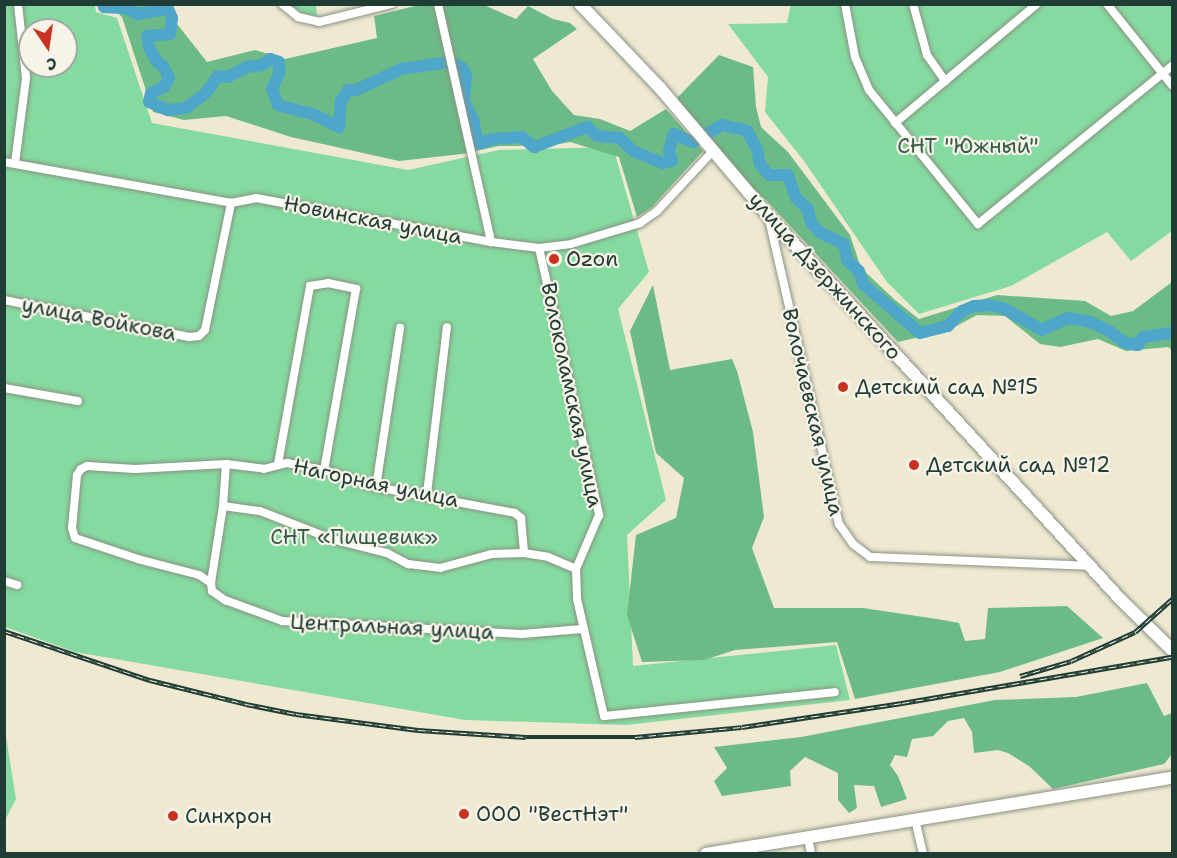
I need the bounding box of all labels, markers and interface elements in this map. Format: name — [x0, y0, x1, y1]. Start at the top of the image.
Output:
north arrow — [18, 18, 78, 78]
text: С — [45, 53, 59, 75]
park label: СНТ "Южный" — [897, 133, 1039, 159]
street label: улица Дзержинского — [743, 187, 907, 365]
street label: Новинская улица — [282, 190, 464, 250]
place label: Ozon — [566, 246, 618, 272]
marker: Ozon — [547, 252, 561, 266]
street label: Волоколамская улица — [536, 280, 608, 510]
street label: улица Войкова — [20, 292, 178, 346]
street label: Волочаевская улица — [777, 306, 849, 518]
place label: Детский сад №15 — [855, 374, 1038, 400]
marker: Детский сад №15 — [836, 380, 850, 394]
place label: Детский сад №12 — [926, 452, 1110, 478]
street label: Нагорная улица — [291, 453, 461, 513]
marker: Детский сад №12 — [907, 458, 921, 472]
park label: СНТ «Пищевик» — [270, 524, 438, 550]
street label: Центральная улица — [289, 609, 495, 645]
place label: ООО "ВестНэт" — [476, 801, 628, 827]
place label: Синхрон — [185, 803, 272, 829]
marker: ООО "ВестНэт" — [457, 807, 471, 821]
marker: Синхрон — [166, 809, 180, 823]

